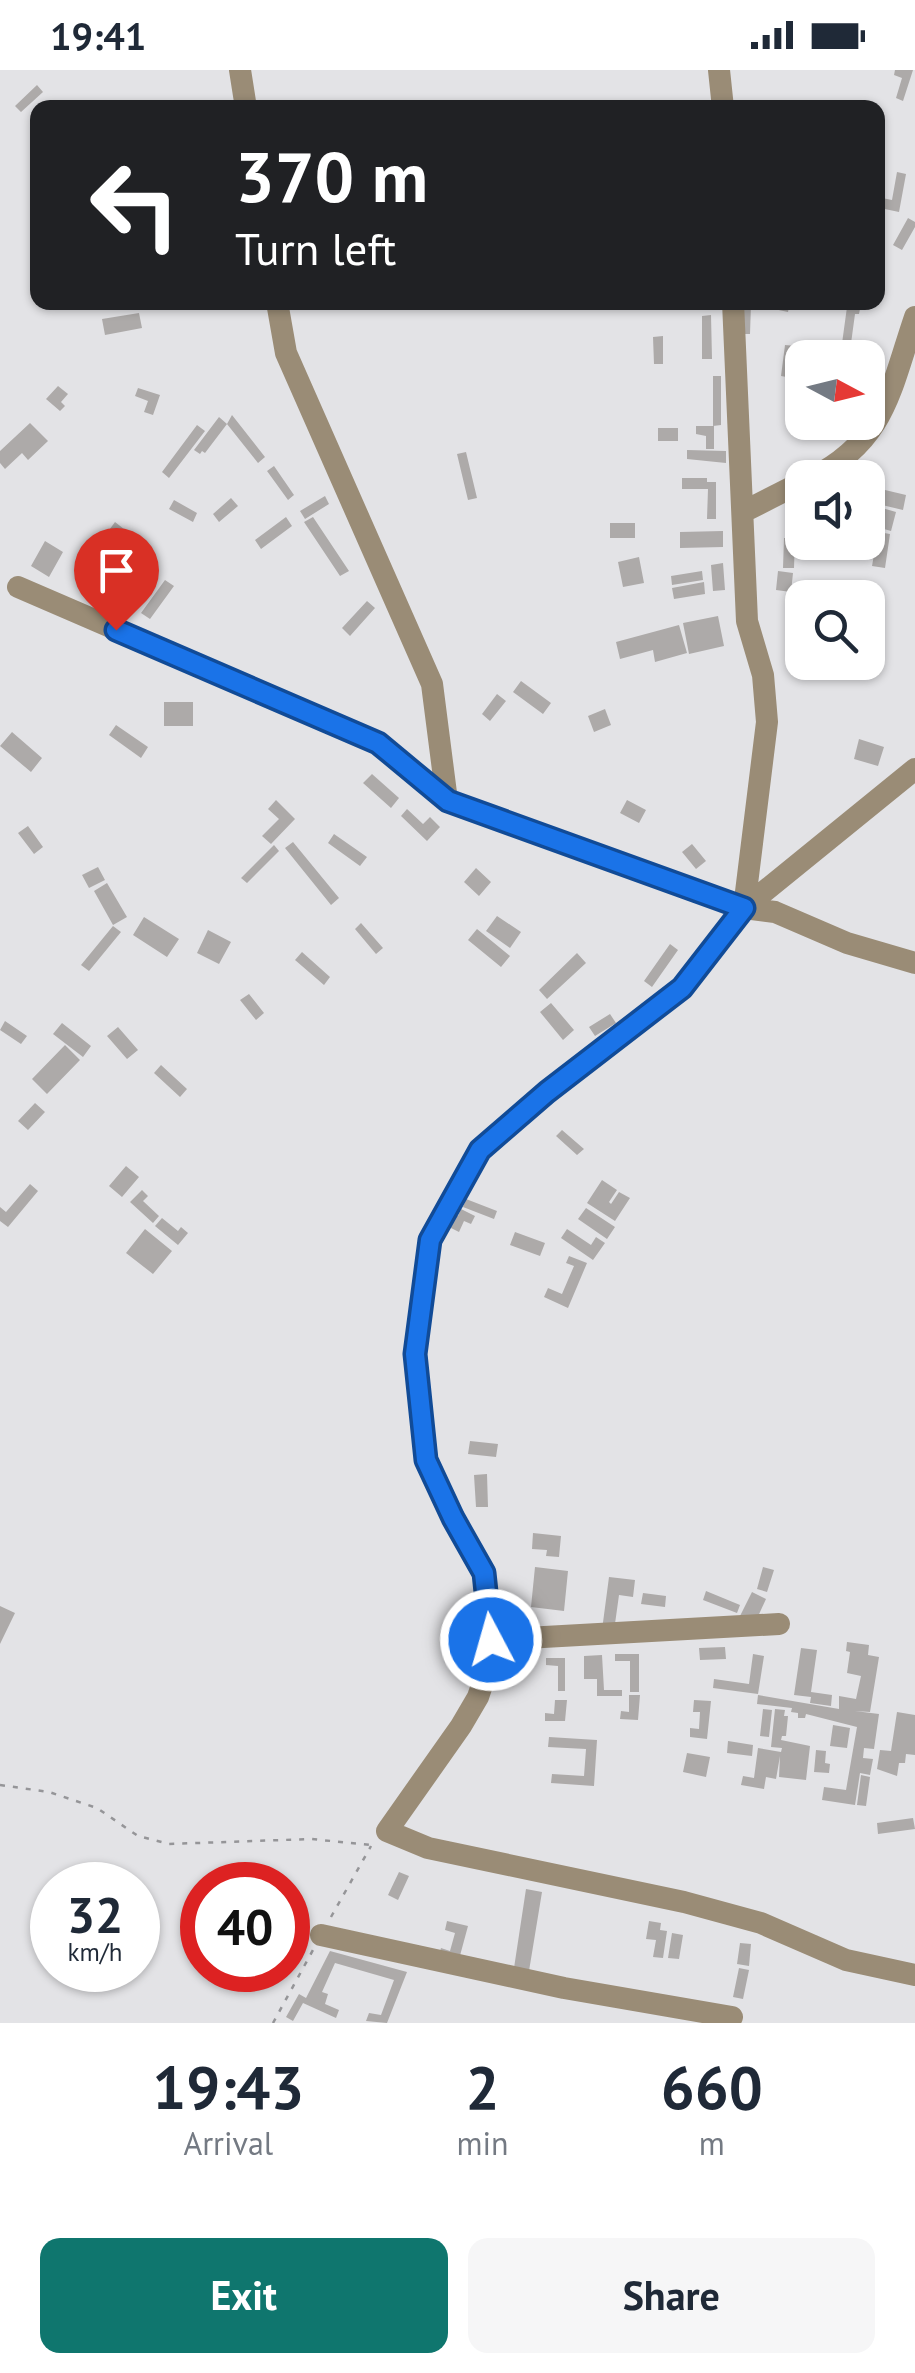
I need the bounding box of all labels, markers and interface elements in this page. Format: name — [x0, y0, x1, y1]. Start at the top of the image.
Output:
text: 19:41 — [50, 11, 146, 60]
text: 370 m — [235, 131, 428, 221]
icon: left — [70, 140, 200, 270]
text: Turn left — [235, 219, 396, 277]
north arrow — [785, 340, 885, 440]
map controls — [785, 340, 885, 680]
button: sound — [785, 460, 885, 560]
pin — [74, 528, 159, 631]
icon: arrive — [89, 543, 144, 598]
button: search — [785, 580, 885, 680]
position arrow — [439, 1588, 543, 1692]
speed limit sign: 40 — [180, 1862, 310, 1992]
text: 32 — [67, 1882, 123, 1947]
text: km/h — [68, 1936, 122, 1968]
text: 19:43 — [152, 2048, 304, 2126]
text: 2 — [466, 2048, 500, 2126]
text: 660 — [661, 2048, 763, 2126]
text: Arrival — [183, 2122, 273, 2164]
text: min — [457, 2122, 509, 2164]
text: m — [699, 2122, 725, 2164]
button: Exit — [40, 2238, 448, 2353]
button: Share — [468, 2238, 875, 2353]

